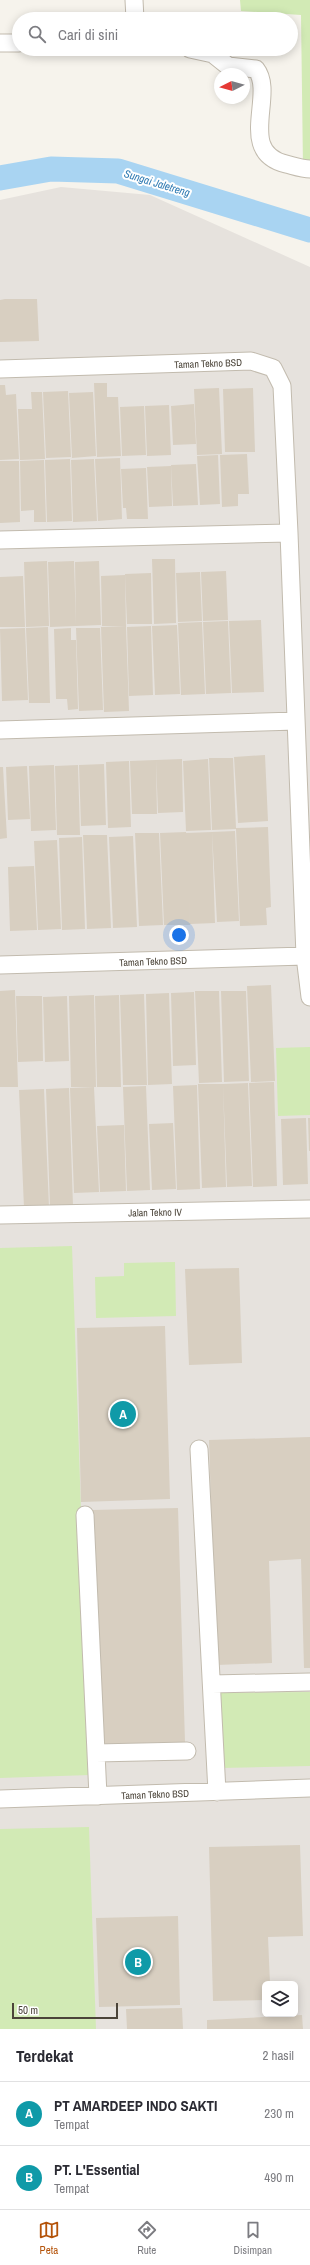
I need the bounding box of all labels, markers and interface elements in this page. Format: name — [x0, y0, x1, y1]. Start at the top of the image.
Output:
search box — [12, 12, 298, 56]
icon: search — [26, 23, 48, 45]
text: Cari di sini — [58, 24, 118, 45]
north arrow — [214, 68, 250, 104]
water label: Sungai Jaletreng — [122, 166, 192, 200]
street label: Taman Tekno BSD — [174, 356, 242, 371]
your location — [169, 925, 189, 945]
street label: Taman Tekno BSD — [119, 954, 187, 969]
street label: Jalan Tekno IV — [128, 1206, 182, 1219]
pin: A — [110, 1399, 136, 1429]
street label: Taman Tekno BSD — [121, 1787, 189, 1802]
pin: B — [125, 1947, 151, 1977]
map controls — [262, 1981, 298, 2017]
button: layers — [262, 1981, 298, 2017]
scale bar — [12, 2001, 118, 2020]
text: 50 m — [18, 2003, 38, 2017]
text: Terdekat — [16, 2044, 73, 2067]
text: 2 hasil — [263, 2047, 294, 2064]
text: PT AMARDEEP INDO SAKTI — [54, 2095, 217, 2116]
text: A — [25, 2105, 33, 2122]
text: 230 m — [264, 2105, 294, 2122]
text: Tempat — [54, 2116, 89, 2133]
text: PT. L'Essential — [54, 2159, 140, 2180]
text: B — [25, 2169, 33, 2186]
text: 490 m — [264, 2169, 294, 2186]
text: Tempat — [54, 2180, 89, 2197]
tab: Peta — [38, 2219, 60, 2257]
tab: Rute — [136, 2219, 158, 2257]
tab: Disimpan — [233, 2219, 272, 2257]

